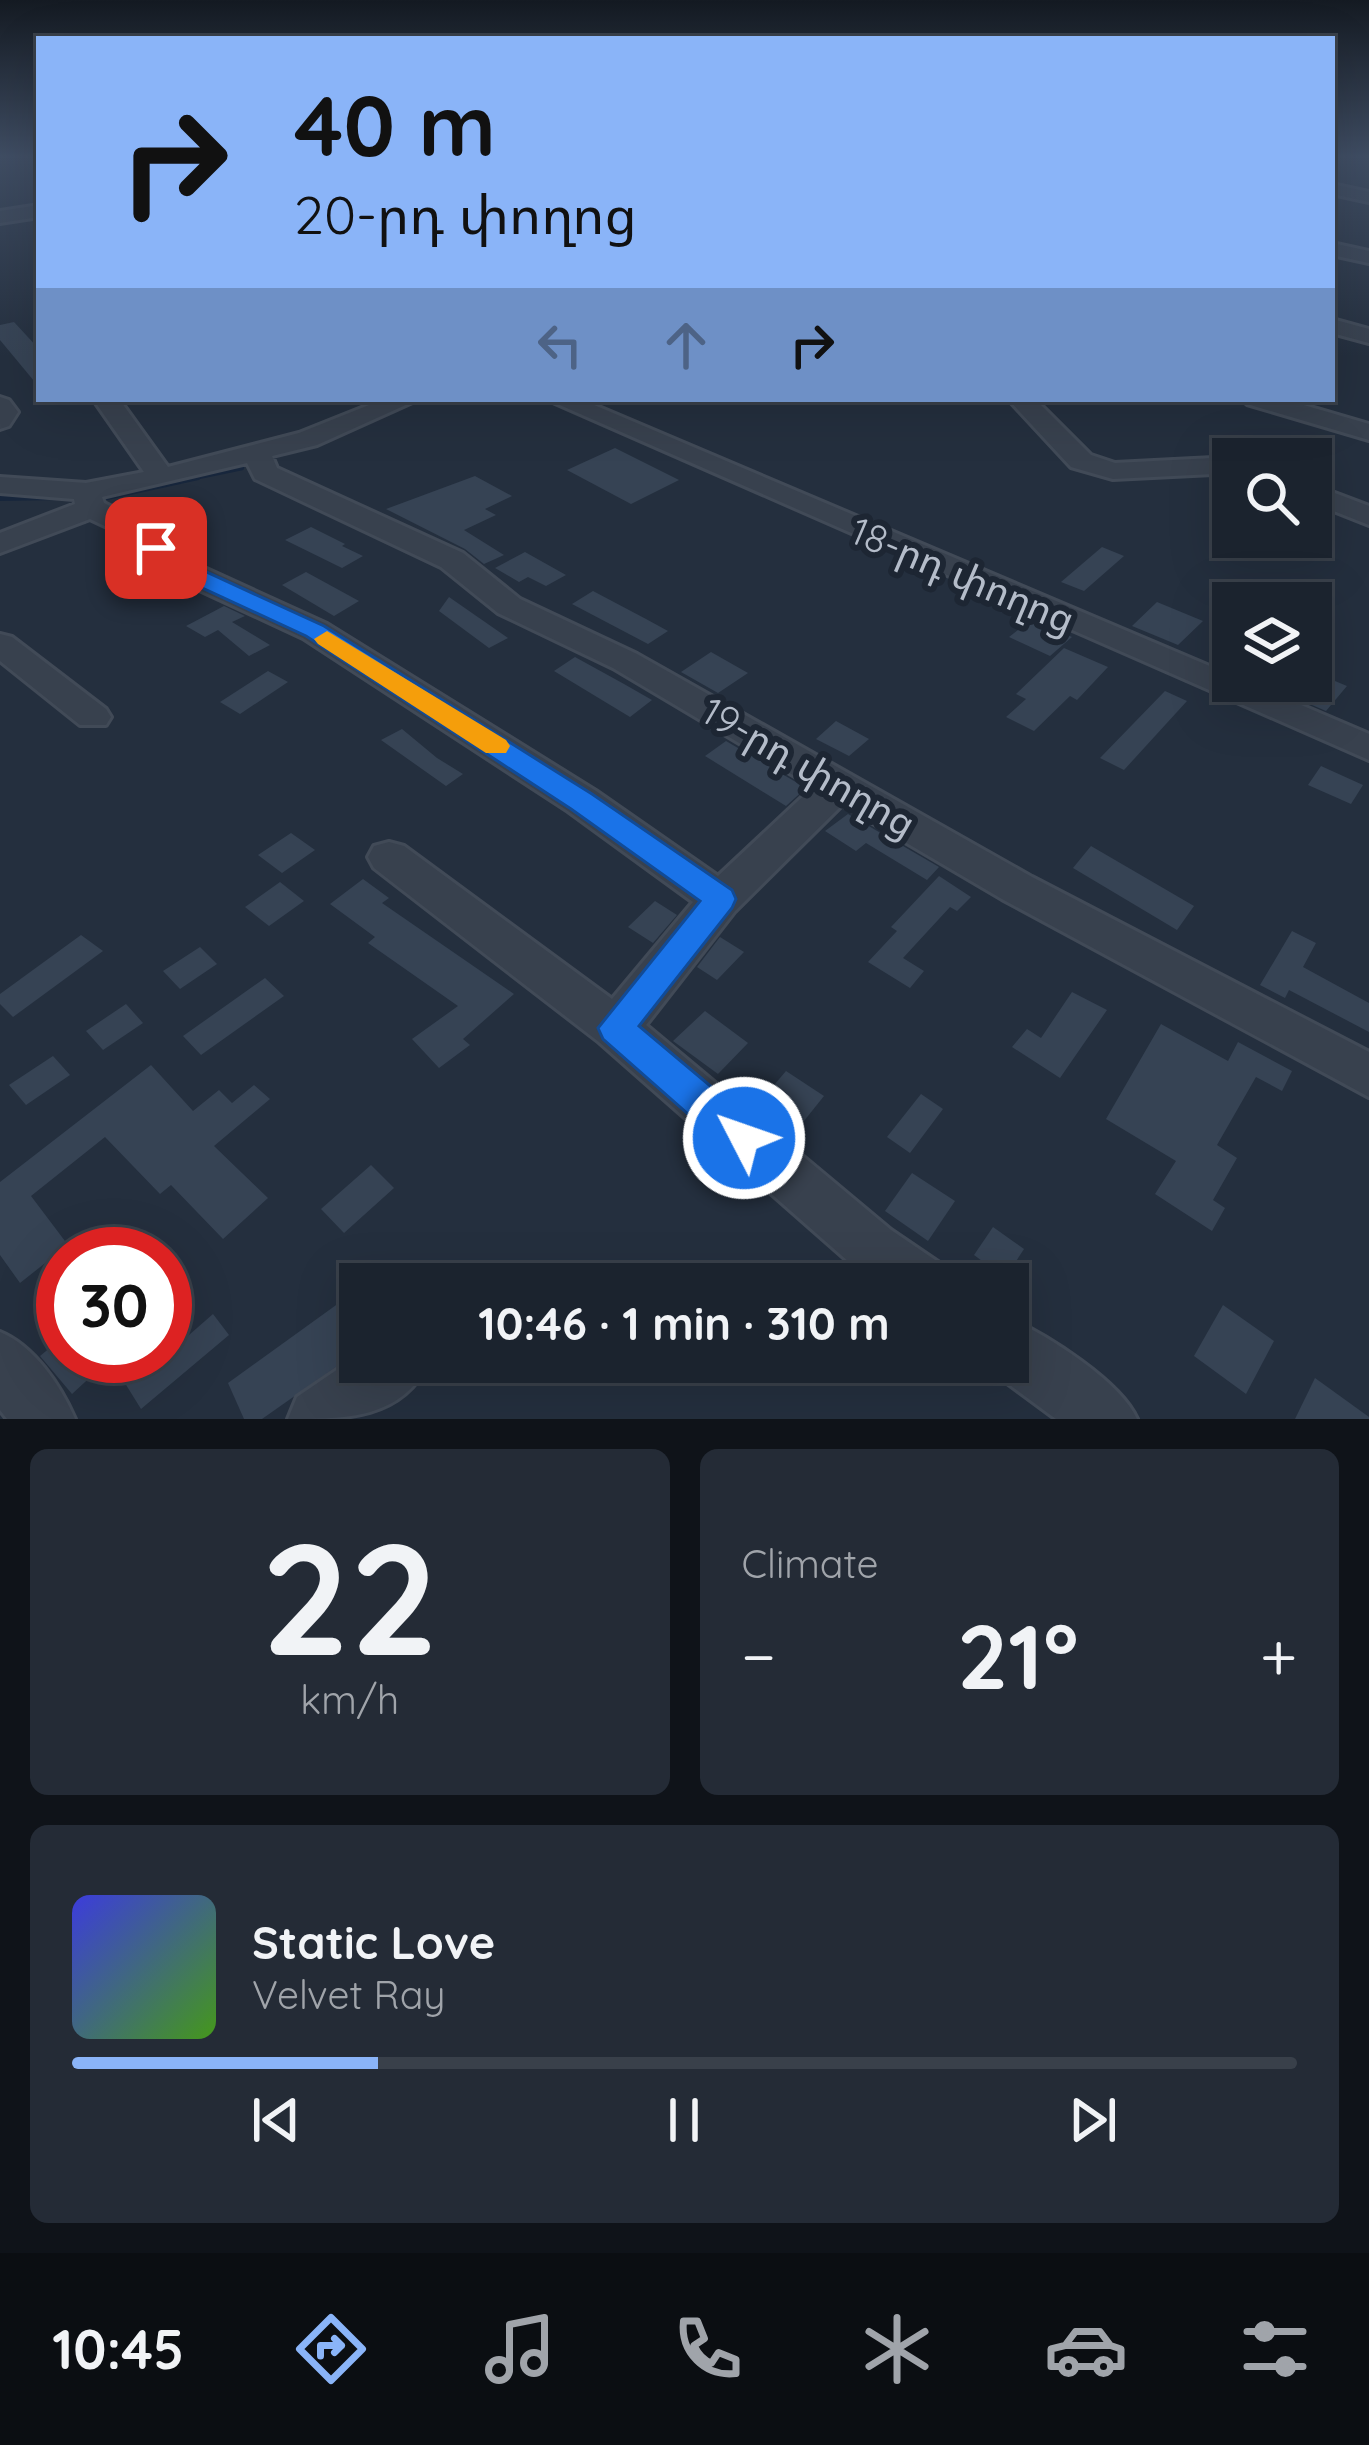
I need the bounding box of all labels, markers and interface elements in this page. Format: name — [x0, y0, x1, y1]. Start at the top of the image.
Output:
text: 40 m — [294, 72, 496, 177]
icon: right — [96, 84, 252, 240]
text: 20-րդ փողոց — [294, 180, 637, 248]
icon: left — [527, 312, 593, 378]
icon: ahead — [653, 312, 719, 378]
icon: right — [779, 312, 845, 378]
map controls — [1212, 438, 1332, 702]
button: search — [1212, 438, 1332, 558]
pin — [105, 497, 207, 599]
street label: 18-րդ փողոց — [844, 505, 1082, 644]
icon: arrive — [123, 515, 189, 581]
button: layers — [1212, 582, 1332, 702]
street label: 19-րդ փողոց — [694, 686, 925, 848]
position arrow — [681, 1075, 807, 1201]
speed limit sign: 30 — [36, 1227, 192, 1383]
text: 10:46 · 1 min · 310 m — [478, 1295, 890, 1351]
text: 22 — [261, 1499, 439, 1694]
text: Climate — [742, 1539, 879, 1588]
text: 21° — [957, 1599, 1079, 1712]
text: − — [742, 1614, 776, 1697]
text: + — [1260, 1614, 1297, 1697]
text: km/h — [300, 1675, 399, 1724]
text: Static Love — [252, 1914, 495, 1970]
text: Velvet Ray — [252, 1970, 445, 2019]
icon: previous — [243, 2087, 309, 2153]
icon: pause — [651, 2087, 717, 2153]
icon: next — [1060, 2087, 1126, 2153]
icon: directions — [289, 2307, 373, 2391]
icon: music — [478, 2307, 562, 2391]
icon: phone — [666, 2307, 750, 2391]
icon: climate — [855, 2307, 939, 2391]
icon: car — [1044, 2307, 1128, 2391]
icon: filters — [1233, 2307, 1317, 2391]
text: 10:45 — [52, 2315, 184, 2383]

